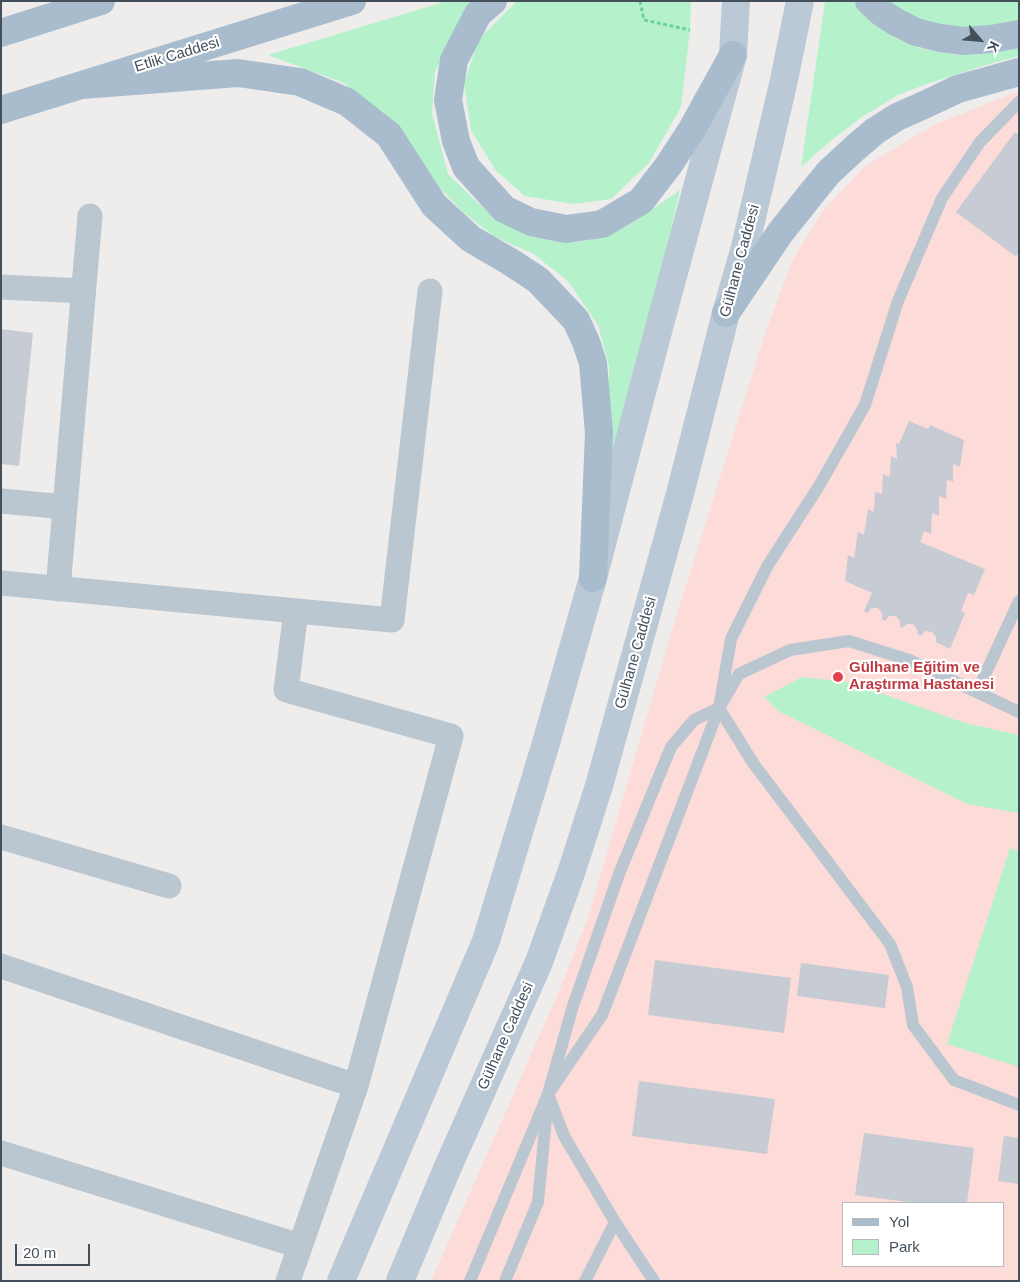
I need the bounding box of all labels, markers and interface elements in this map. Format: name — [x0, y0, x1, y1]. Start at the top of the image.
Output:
north arrow — [955, 15, 1005, 65]
street label: Etlik Caddesi — [133, 34, 221, 76]
text: K — [984, 39, 1003, 55]
street label: Gülhane Caddesi — [716, 203, 764, 319]
street label: Gülhane Caddesi — [611, 595, 661, 711]
place label: Gülhane Eğitim ve Araştırma Hastanesi — [849, 659, 994, 694]
marker: Gülhane Eğitim ve Araştırma Hastanesi — [831, 670, 845, 684]
street label: Gülhane Caddesi — [474, 979, 538, 1093]
legend — [842, 1202, 1005, 1267]
text: Yol — [889, 1213, 909, 1230]
scale bar — [18, 1234, 92, 1266]
text: Park — [889, 1238, 920, 1255]
text: 20 m — [23, 1244, 56, 1261]

